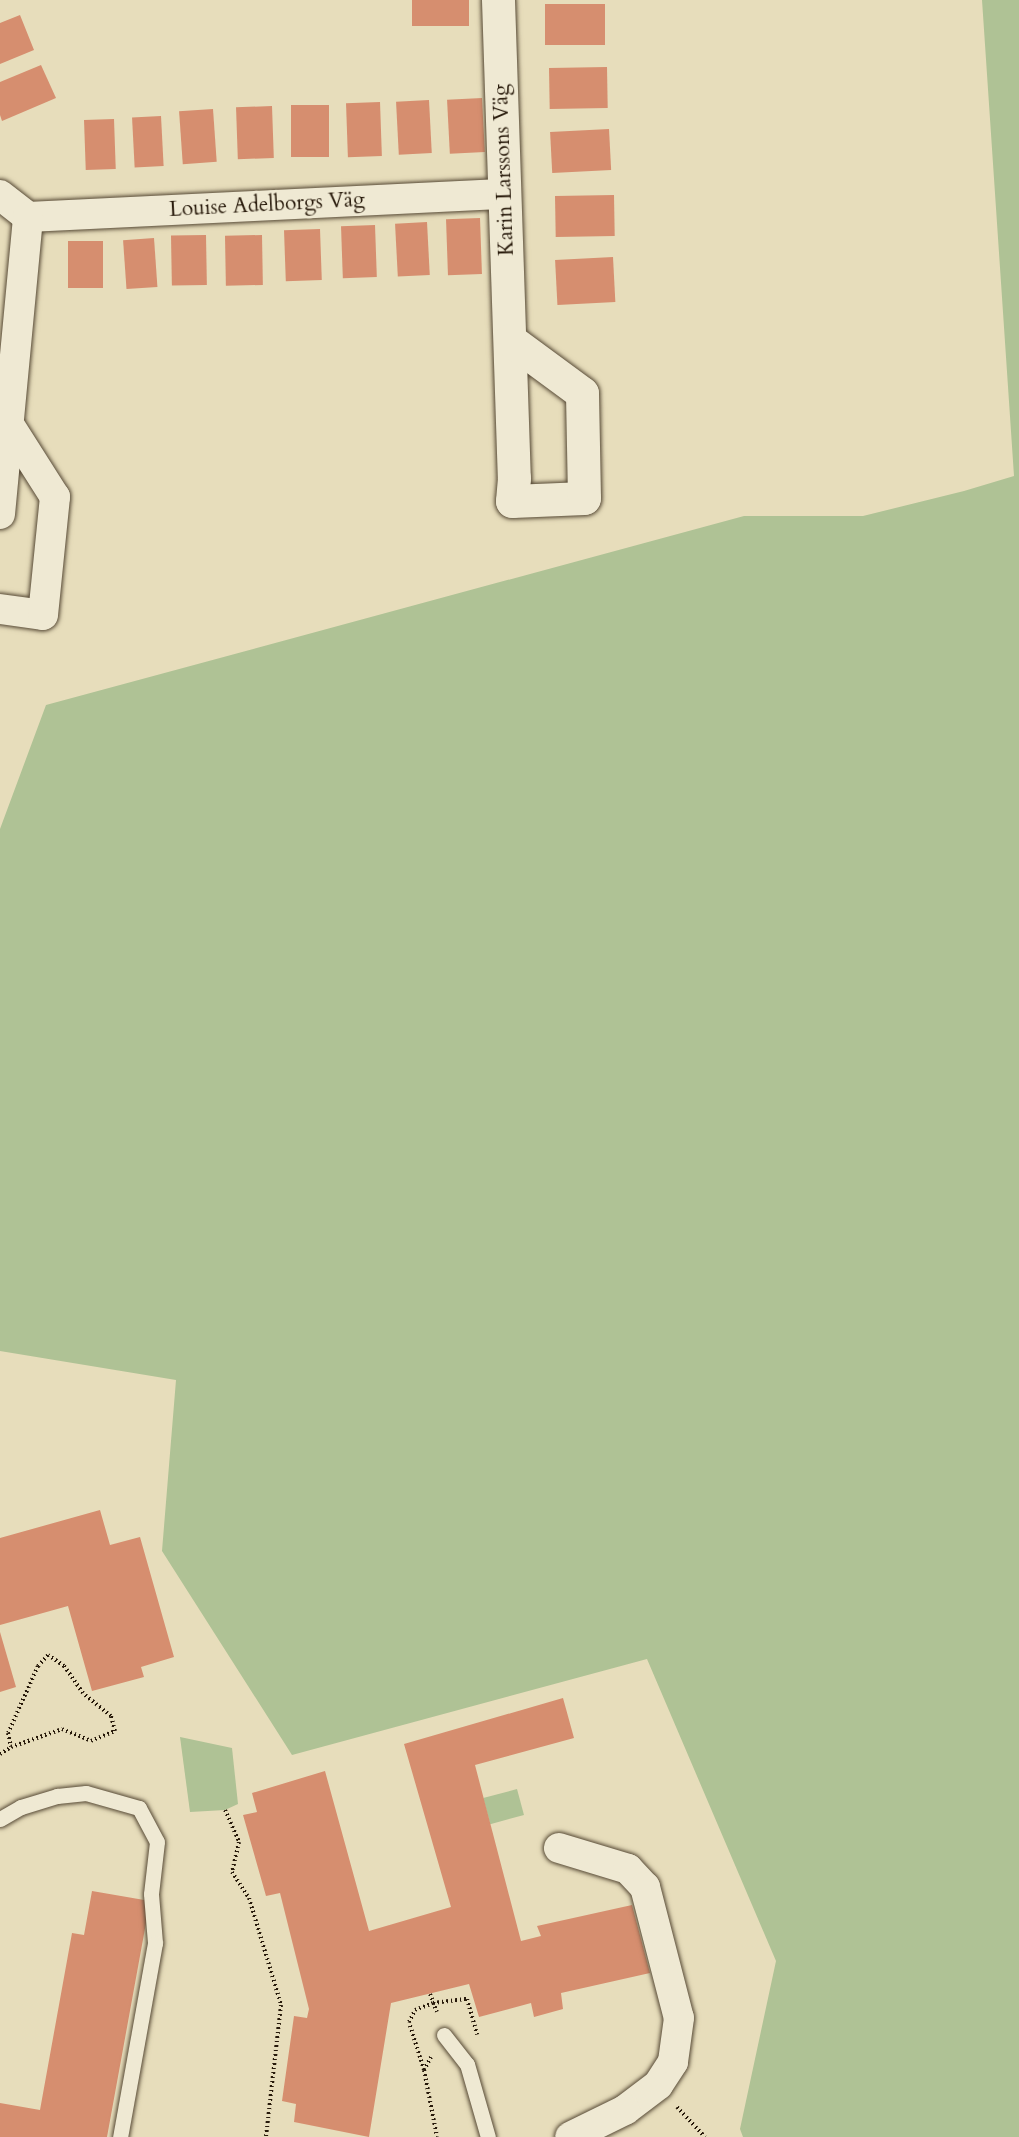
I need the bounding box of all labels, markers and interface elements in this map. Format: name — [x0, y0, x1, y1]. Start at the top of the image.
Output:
street label: Karin Larssons Väg — [488, 84, 520, 256]
street label: Louise Adelborgs Väg — [169, 187, 365, 223]

